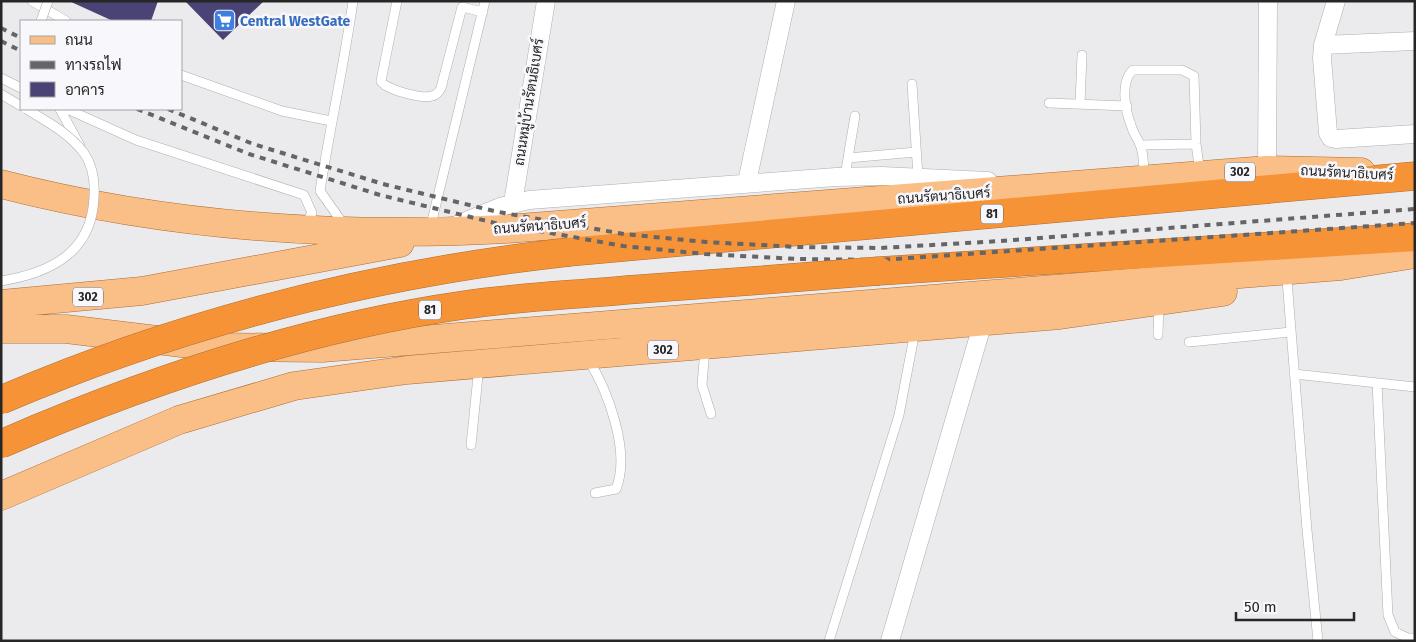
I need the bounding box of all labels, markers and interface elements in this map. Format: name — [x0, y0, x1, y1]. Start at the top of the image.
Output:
supermarket icon: Central WestGate — [212, 9, 236, 33]
place label: Central WestGate — [240, 13, 351, 30]
legend — [20, 20, 182, 110]
text: ถนน — [65, 31, 93, 49]
street label: ถนนหมู่บ้านรัตนธิเบศร์ — [510, 37, 548, 167]
text: ทางรถไฟ — [65, 55, 122, 74]
text: อาคาร — [65, 81, 105, 99]
street label: ถนนรัตนาธิเบศร์ — [1300, 161, 1394, 184]
road number: 302 — [1225, 162, 1255, 182]
street label: ถนนรัตนาธิเบศร์ — [897, 183, 991, 208]
road number: 81 — [981, 204, 1003, 223]
street label: ถนนรัตนาธิเบศร์ — [493, 213, 587, 238]
road number: 302 — [73, 288, 103, 306]
road number: 81 — [419, 300, 441, 320]
road number: 302 — [648, 340, 678, 360]
scale bar — [1236, 590, 1354, 622]
text: 50 m — [1244, 598, 1277, 616]

